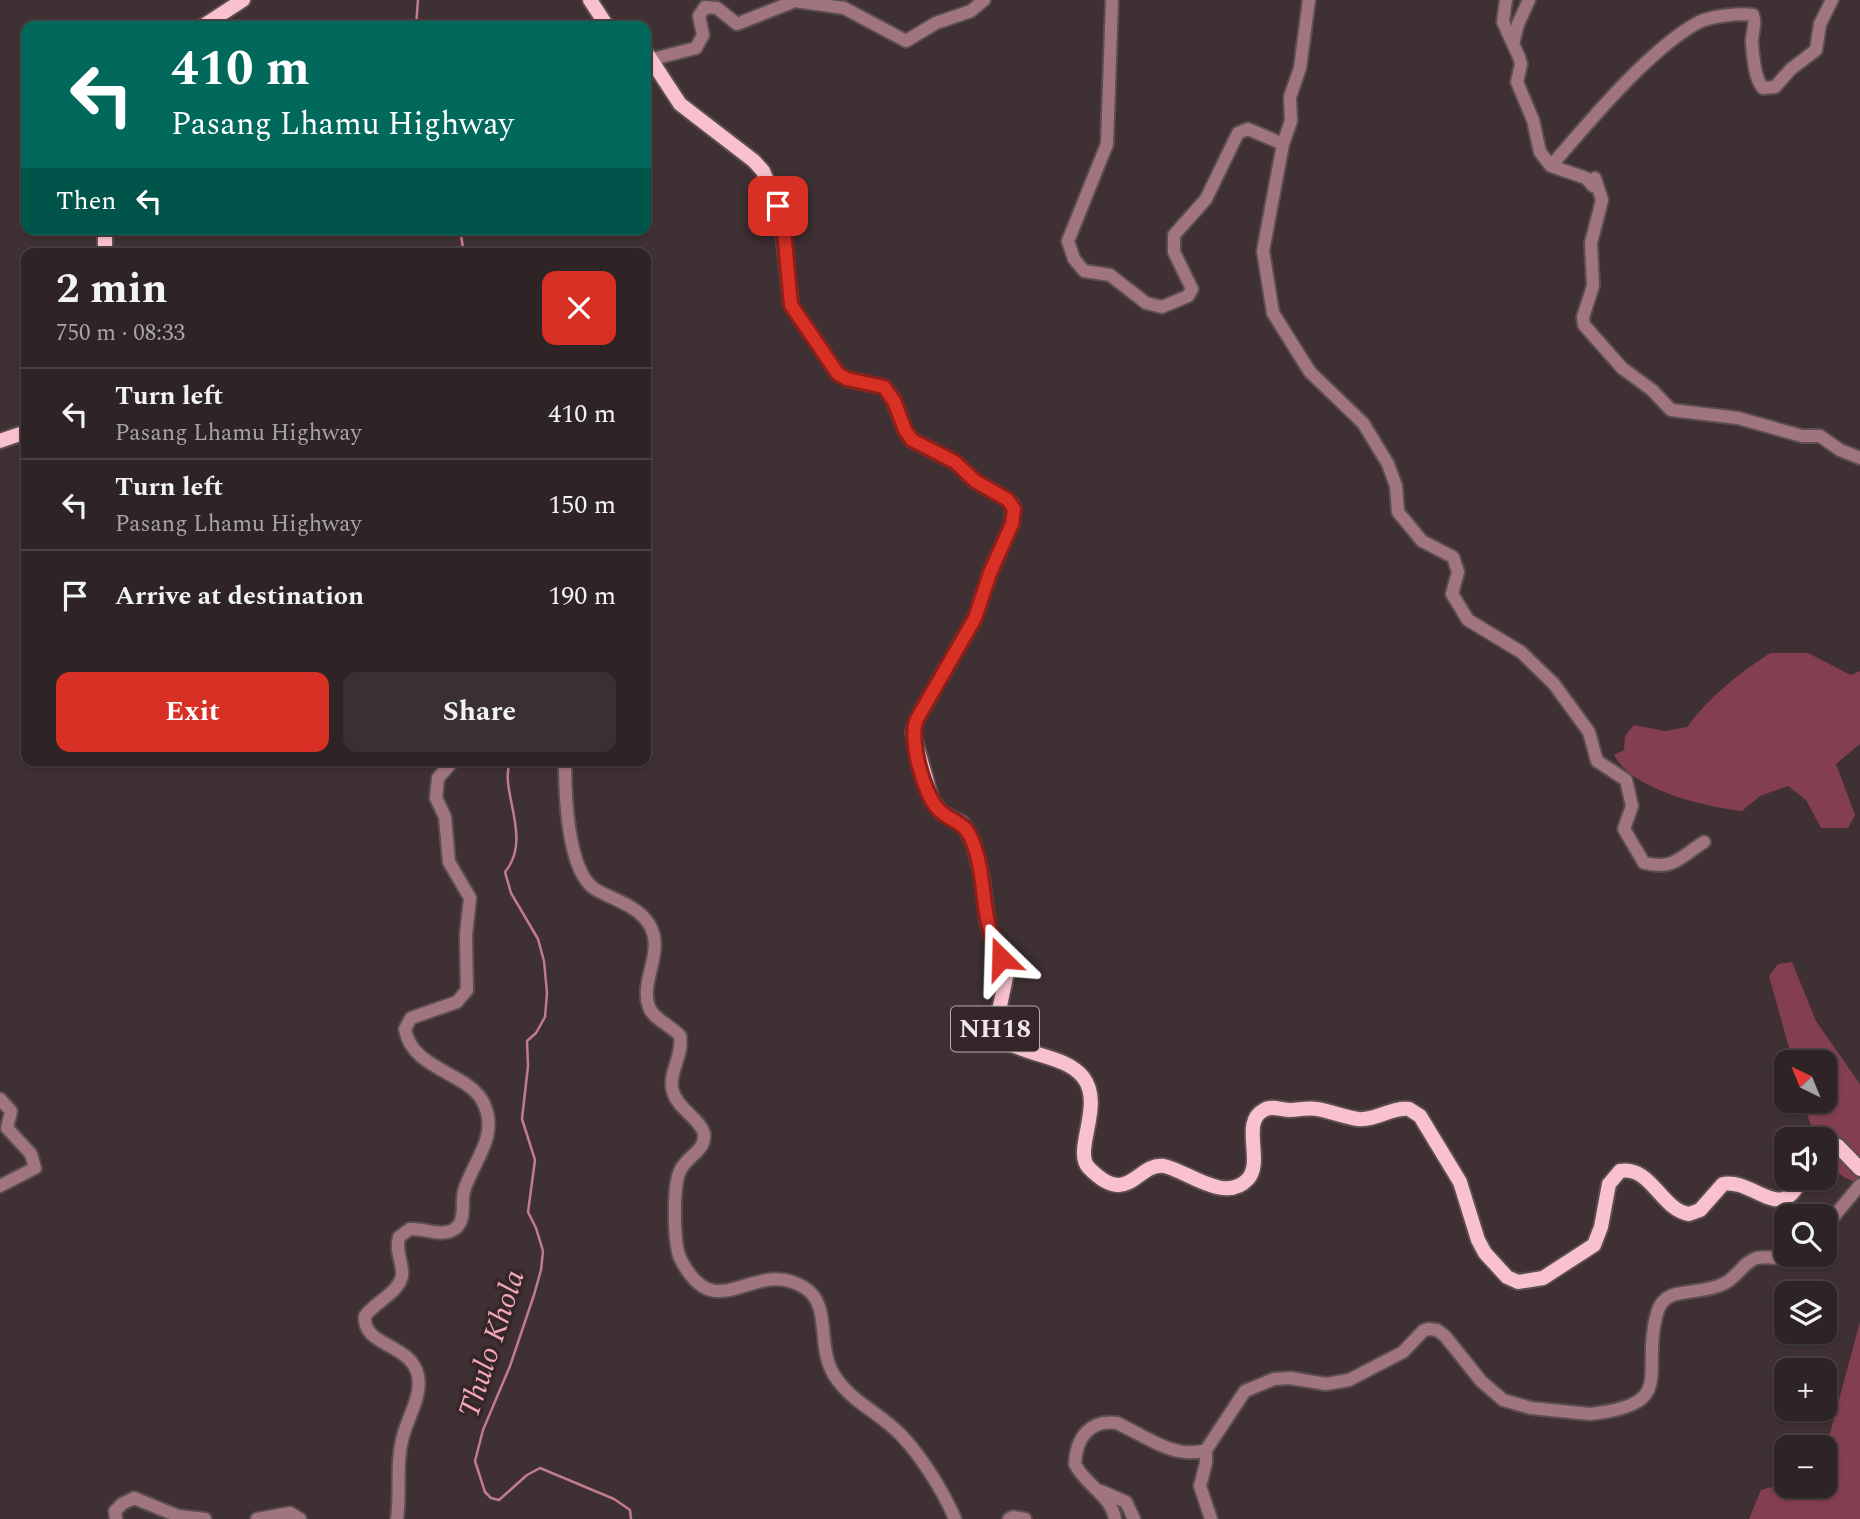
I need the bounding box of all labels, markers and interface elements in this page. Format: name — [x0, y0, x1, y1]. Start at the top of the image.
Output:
text: 410 m — [171, 32, 310, 107]
icon: left — [56, 49, 147, 140]
text: Pasang Lhamu Highway — [171, 100, 514, 149]
pin — [748, 176, 808, 236]
text: Then — [56, 181, 116, 221]
icon: left — [130, 182, 168, 220]
icon: arrive — [759, 187, 797, 225]
text: 2 min — [56, 258, 168, 321]
button: close — [542, 271, 616, 345]
text: 750 m · 08:33 — [56, 316, 185, 351]
text: Turn left — [115, 376, 223, 416]
text: 410 m — [548, 394, 616, 434]
icon: left — [56, 395, 94, 433]
text: Pasang Lhamu Highway — [115, 416, 362, 451]
text: Turn left — [115, 467, 223, 507]
text: 150 m — [548, 485, 616, 525]
icon: left — [56, 486, 94, 524]
text: Pasang Lhamu Highway — [115, 507, 362, 542]
text: Arrive at destination — [115, 576, 364, 616]
text: 190 m — [548, 576, 616, 616]
icon: arrive — [56, 577, 94, 615]
button: Exit — [56, 672, 329, 752]
button: Share — [343, 672, 616, 752]
position arrow — [964, 921, 1038, 995]
road number: NH18 — [951, 1006, 1039, 1052]
north arrow — [1774, 1050, 1838, 1113]
map controls — [1774, 1050, 1837, 1498]
button: sound — [1774, 1127, 1837, 1190]
button: search — [1774, 1204, 1837, 1267]
water label: Thulo Khola — [446, 1264, 538, 1424]
button: layers — [1774, 1281, 1837, 1344]
button: + — [1774, 1358, 1837, 1421]
button: − — [1774, 1435, 1837, 1498]

